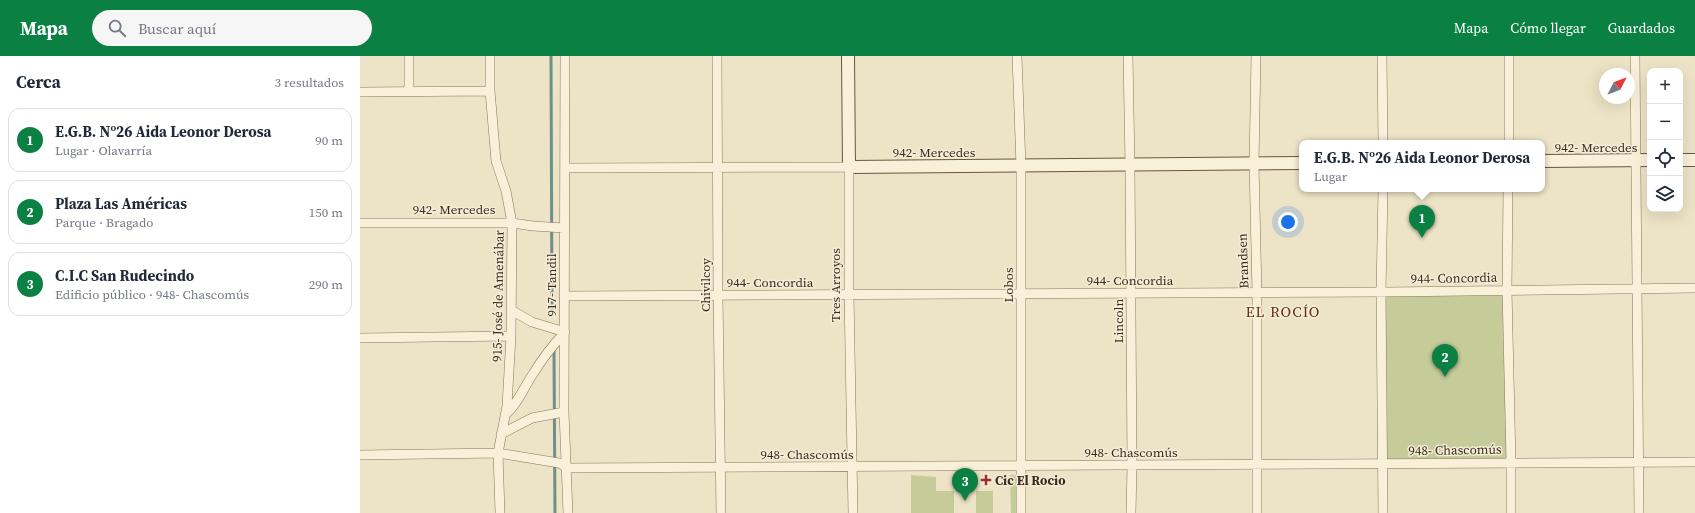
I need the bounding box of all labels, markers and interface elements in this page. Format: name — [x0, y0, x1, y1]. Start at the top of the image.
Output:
search box — [92, 10, 372, 46]
text: Mapa — [20, 15, 68, 41]
icon: search — [106, 17, 128, 39]
text: Buscar aquí — [138, 18, 216, 39]
text: Mapa — [1454, 18, 1488, 38]
text: Cómo llegar — [1510, 18, 1586, 38]
text: Guardados — [1608, 18, 1675, 38]
north arrow — [1599, 68, 1635, 104]
map controls — [1647, 68, 1683, 212]
button: + — [1647, 68, 1683, 104]
text: Cerca — [16, 70, 61, 94]
text: 3 resultados — [274, 74, 344, 91]
button: − — [1647, 104, 1683, 140]
text: E.G.B. Nº26 Aida Leonor Derosa — [55, 121, 271, 142]
text: 1 — [26, 132, 34, 149]
text: 90 m — [315, 132, 343, 149]
street label: 942- Mercedes — [1555, 139, 1638, 156]
popup — [1299, 140, 1545, 192]
button: locate — [1647, 140, 1683, 176]
text: Lugar · Olavarría — [55, 142, 152, 159]
street label: 942- Mercedes — [893, 144, 976, 161]
text: E.G.B. Nº26 Aida Leonor Derosa — [1314, 147, 1530, 168]
text: Lugar — [1314, 168, 1347, 185]
button: layers — [1647, 176, 1683, 212]
text: Plaza Las Américas — [55, 193, 187, 214]
street label: 942- Mercedes — [413, 201, 496, 218]
text: 2 — [26, 204, 34, 221]
text: 150 m — [309, 204, 343, 221]
pin: 1 — [1409, 205, 1435, 238]
your location — [1278, 212, 1298, 232]
text: Parque · Bragado — [55, 214, 153, 231]
street label: 915- José de Amenábar — [488, 230, 508, 362]
street label: Brandsen — [1234, 233, 1252, 289]
street label: Tres Arroyos — [827, 248, 844, 322]
street label: 917- Tandil — [543, 253, 560, 317]
street label: Chivilcoy — [697, 258, 714, 312]
text: C.I.C San Rudecindo — [55, 265, 194, 286]
street label: Lobos — [1000, 267, 1017, 303]
street label: 944- Concordia — [1411, 269, 1498, 287]
street label: 944- Concordia — [1087, 272, 1174, 289]
street label: 944- Concordia — [727, 274, 814, 291]
text: 3 — [26, 276, 34, 293]
text: 290 m — [309, 276, 343, 293]
text: Edificio público · 948- Chascomús — [55, 286, 249, 303]
street label: Lincoln — [1110, 299, 1127, 343]
district label: EL ROCÍO — [1246, 301, 1320, 322]
pin: 2 — [1432, 344, 1458, 377]
street label: 948- Chascomús — [1408, 441, 1502, 459]
street label: 948- Chascomús — [1084, 444, 1178, 461]
street label: 948- Chascomús — [760, 446, 854, 463]
pin: 3 — [952, 468, 978, 501]
place label: Cic El Rocio — [995, 472, 1066, 489]
marker: Cic El Rocio — [980, 474, 992, 486]

